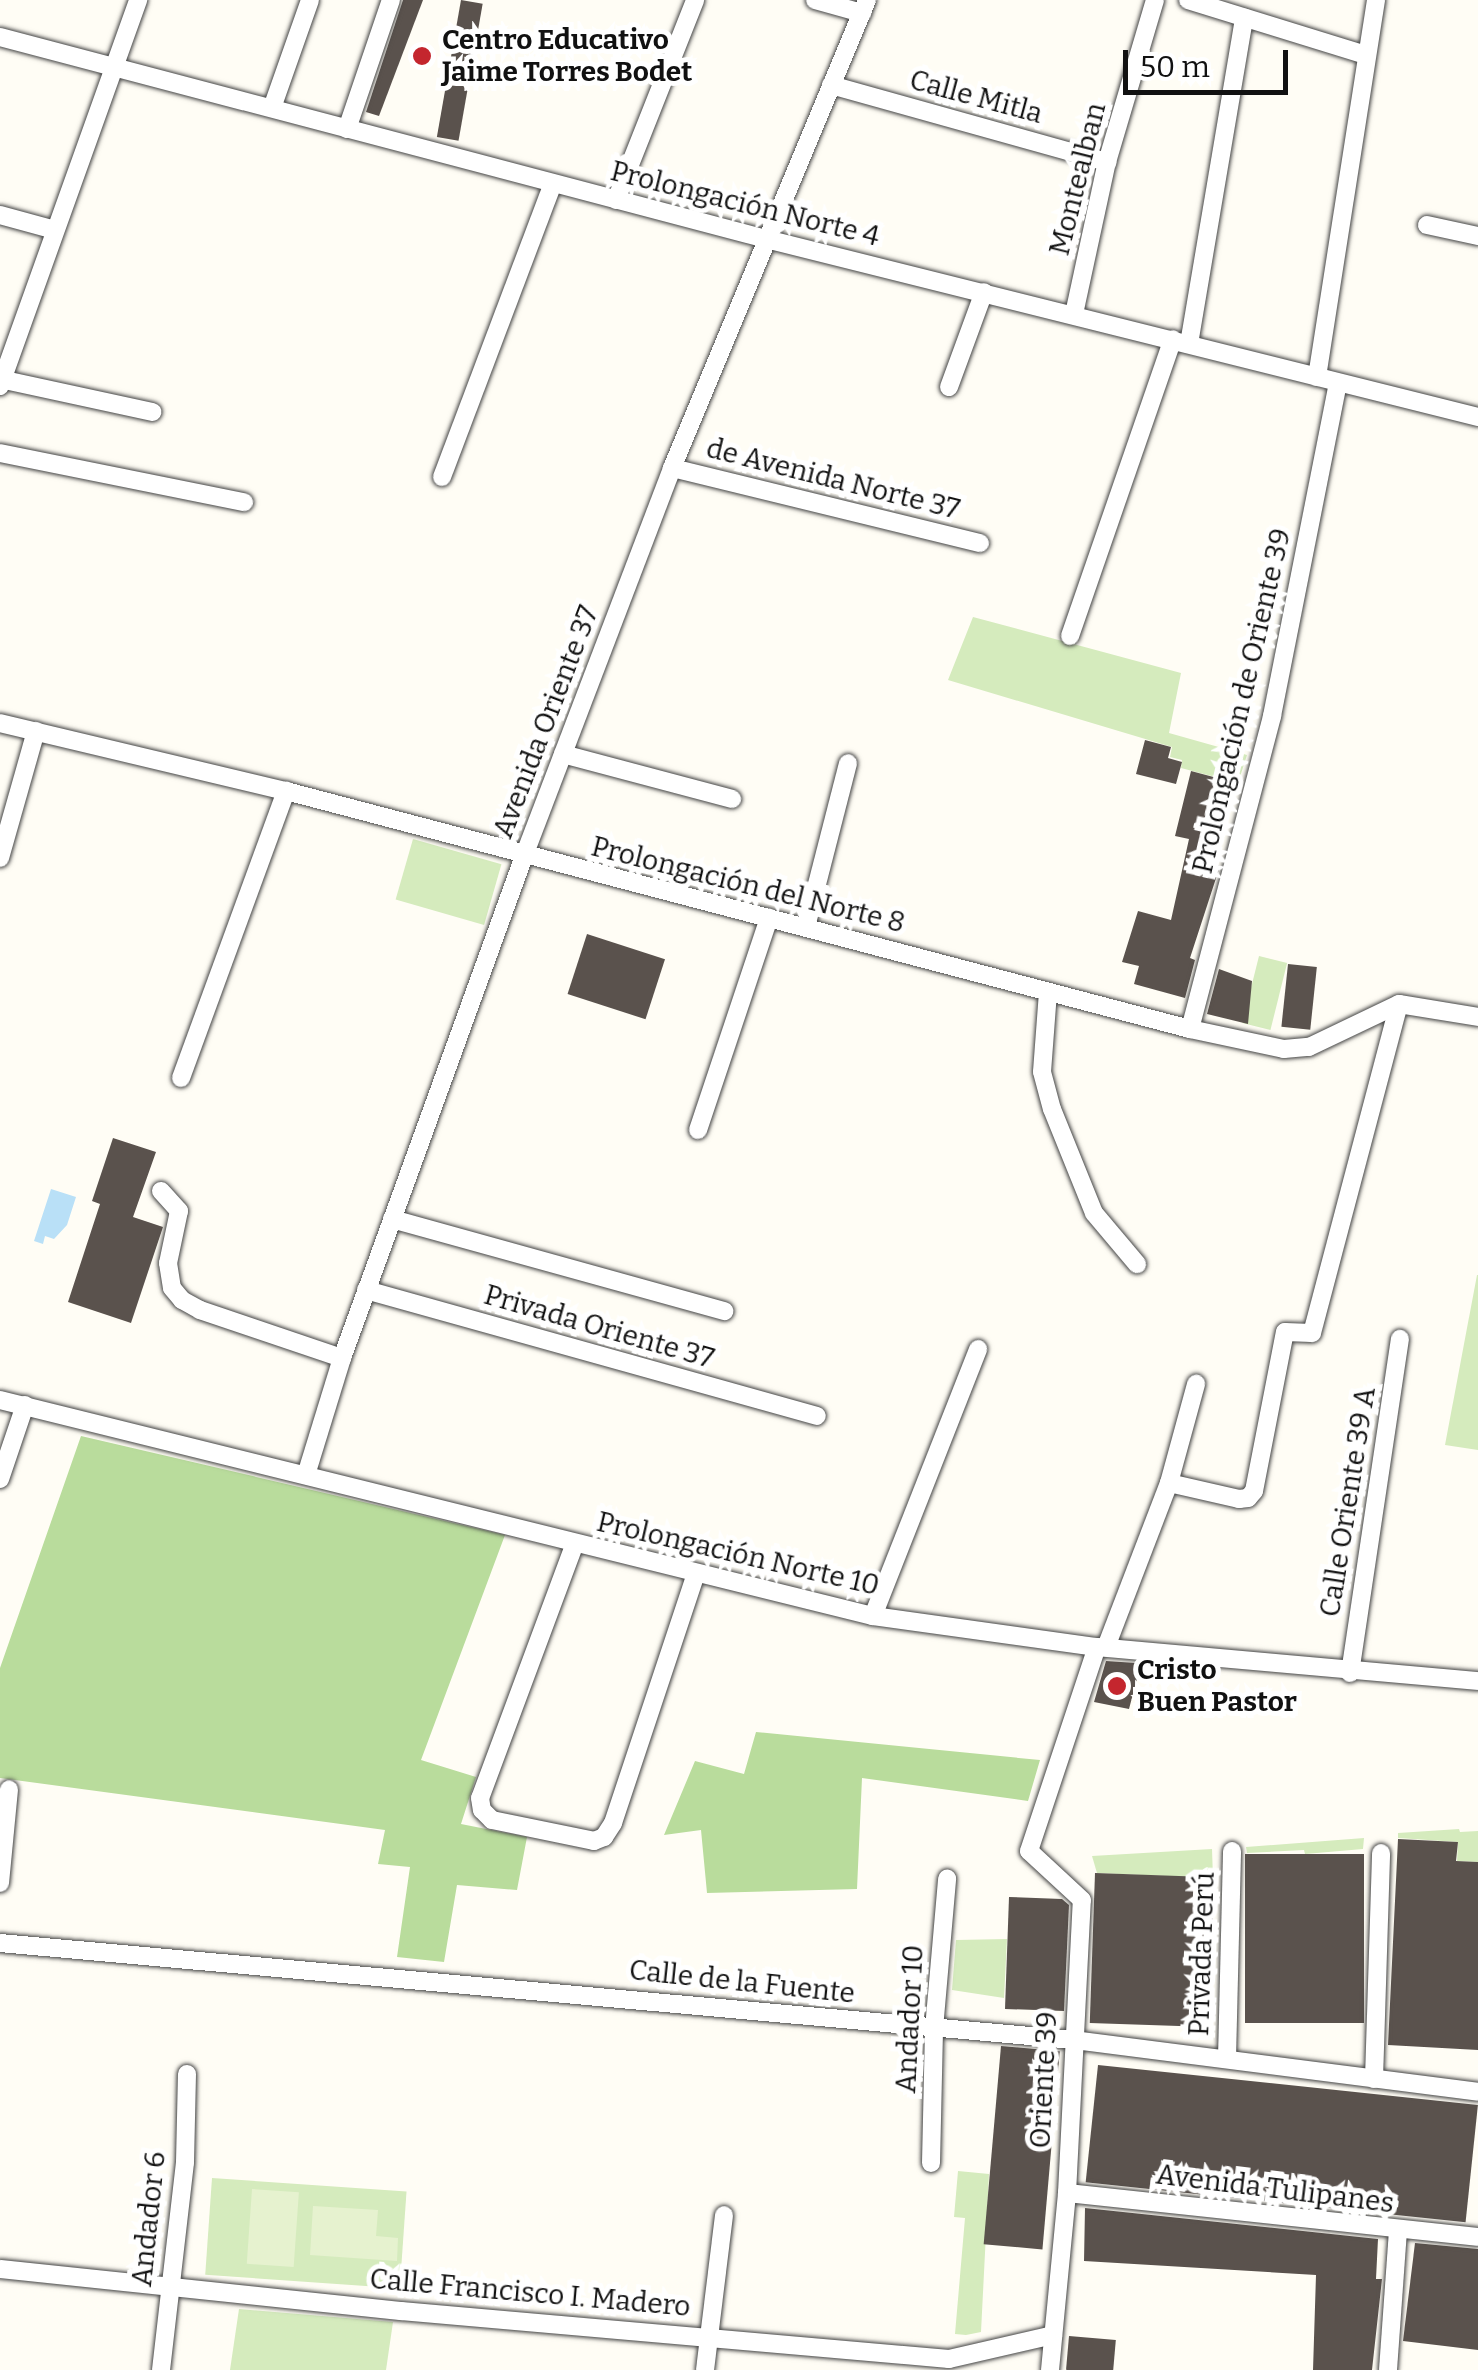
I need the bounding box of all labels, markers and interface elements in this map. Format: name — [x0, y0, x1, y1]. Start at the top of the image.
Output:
place label: Centro Educativo Jaime Torres Bodet — [442, 23, 692, 89]
scale bar — [1128, 30, 1293, 92]
marker: Centro Educativo Jaime Torres Bodet — [411, 45, 433, 67]
text: 50 m — [1140, 49, 1210, 85]
street label: Calle Mitla — [906, 63, 1046, 131]
street label: Montealban — [1043, 99, 1113, 259]
street label: Prolongación Norte 4 — [607, 154, 883, 254]
street label: de Avenida Norte 37 — [703, 431, 963, 527]
street label: Prolongación de Oriente 39 — [1186, 525, 1298, 877]
street label: Avenida Oriente 37 — [486, 601, 606, 843]
street label: Prolongación del Norte 8 — [588, 830, 908, 940]
street label: Privada Oriente 37 — [480, 1278, 718, 1376]
street label: Calle Oriente 39 A — [1313, 1385, 1383, 1619]
street label: Prolongación Norte 10 — [594, 1505, 882, 1603]
place label: Cristo Buen Pastor — [1137, 1653, 1297, 1719]
marker: Cristo Buen Pastor — [1106, 1675, 1128, 1697]
street label: Privada Perú — [1182, 1871, 1222, 2037]
street label: Andador 10 — [889, 1944, 931, 2094]
street label: Calle de la Fuente — [627, 1953, 857, 2011]
street label: Oriente 39 — [1024, 2011, 1064, 2149]
street label: Andador 6 — [125, 2150, 173, 2288]
street label: Avenida Tulipanes — [1154, 2158, 1396, 2220]
street label: Calle Francisco I. Madero — [368, 2262, 692, 2324]

